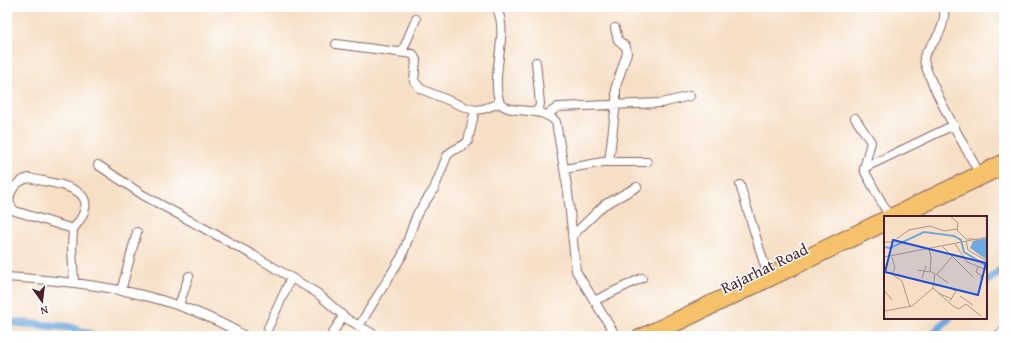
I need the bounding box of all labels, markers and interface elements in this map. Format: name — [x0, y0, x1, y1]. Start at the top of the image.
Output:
inset map — [884, 216, 987, 319]
street label: Rajarhat Road — [716, 236, 812, 299]
north arrow — [22, 281, 62, 321]
text: N — [38, 302, 50, 320]

